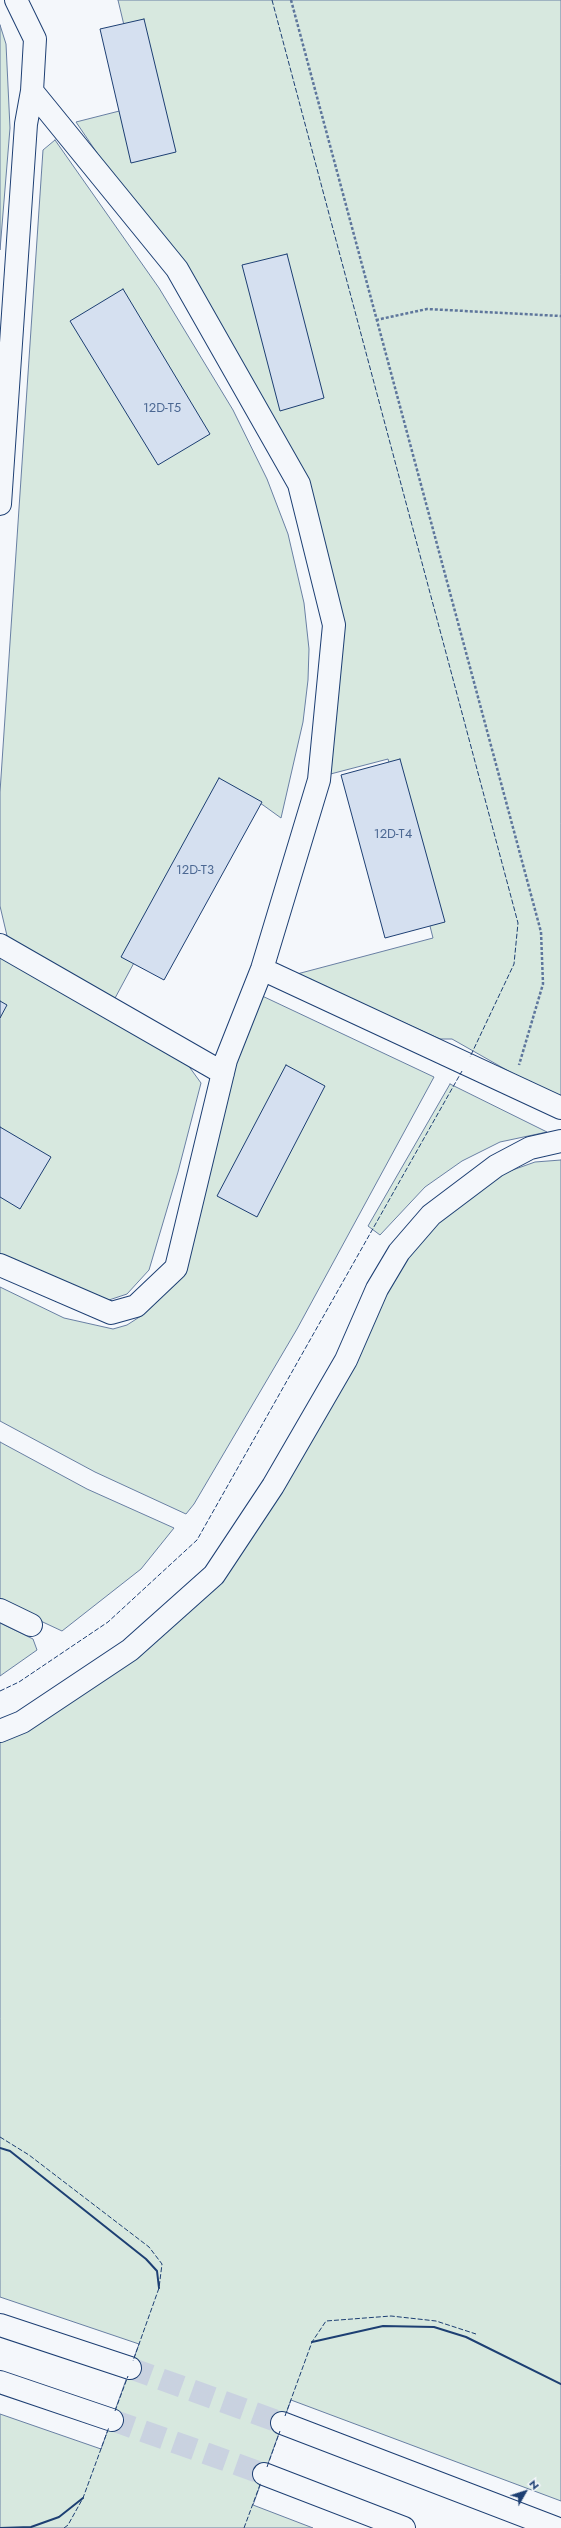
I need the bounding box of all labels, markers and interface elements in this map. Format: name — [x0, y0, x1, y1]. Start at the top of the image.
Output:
house number: 12D-T5 — [143, 401, 181, 417]
house number: 12D-T4 — [374, 827, 412, 843]
house number: 12D-T3 — [176, 863, 214, 879]
north arrow — [505, 2472, 545, 2512]
text: N — [525, 2476, 543, 2493]

